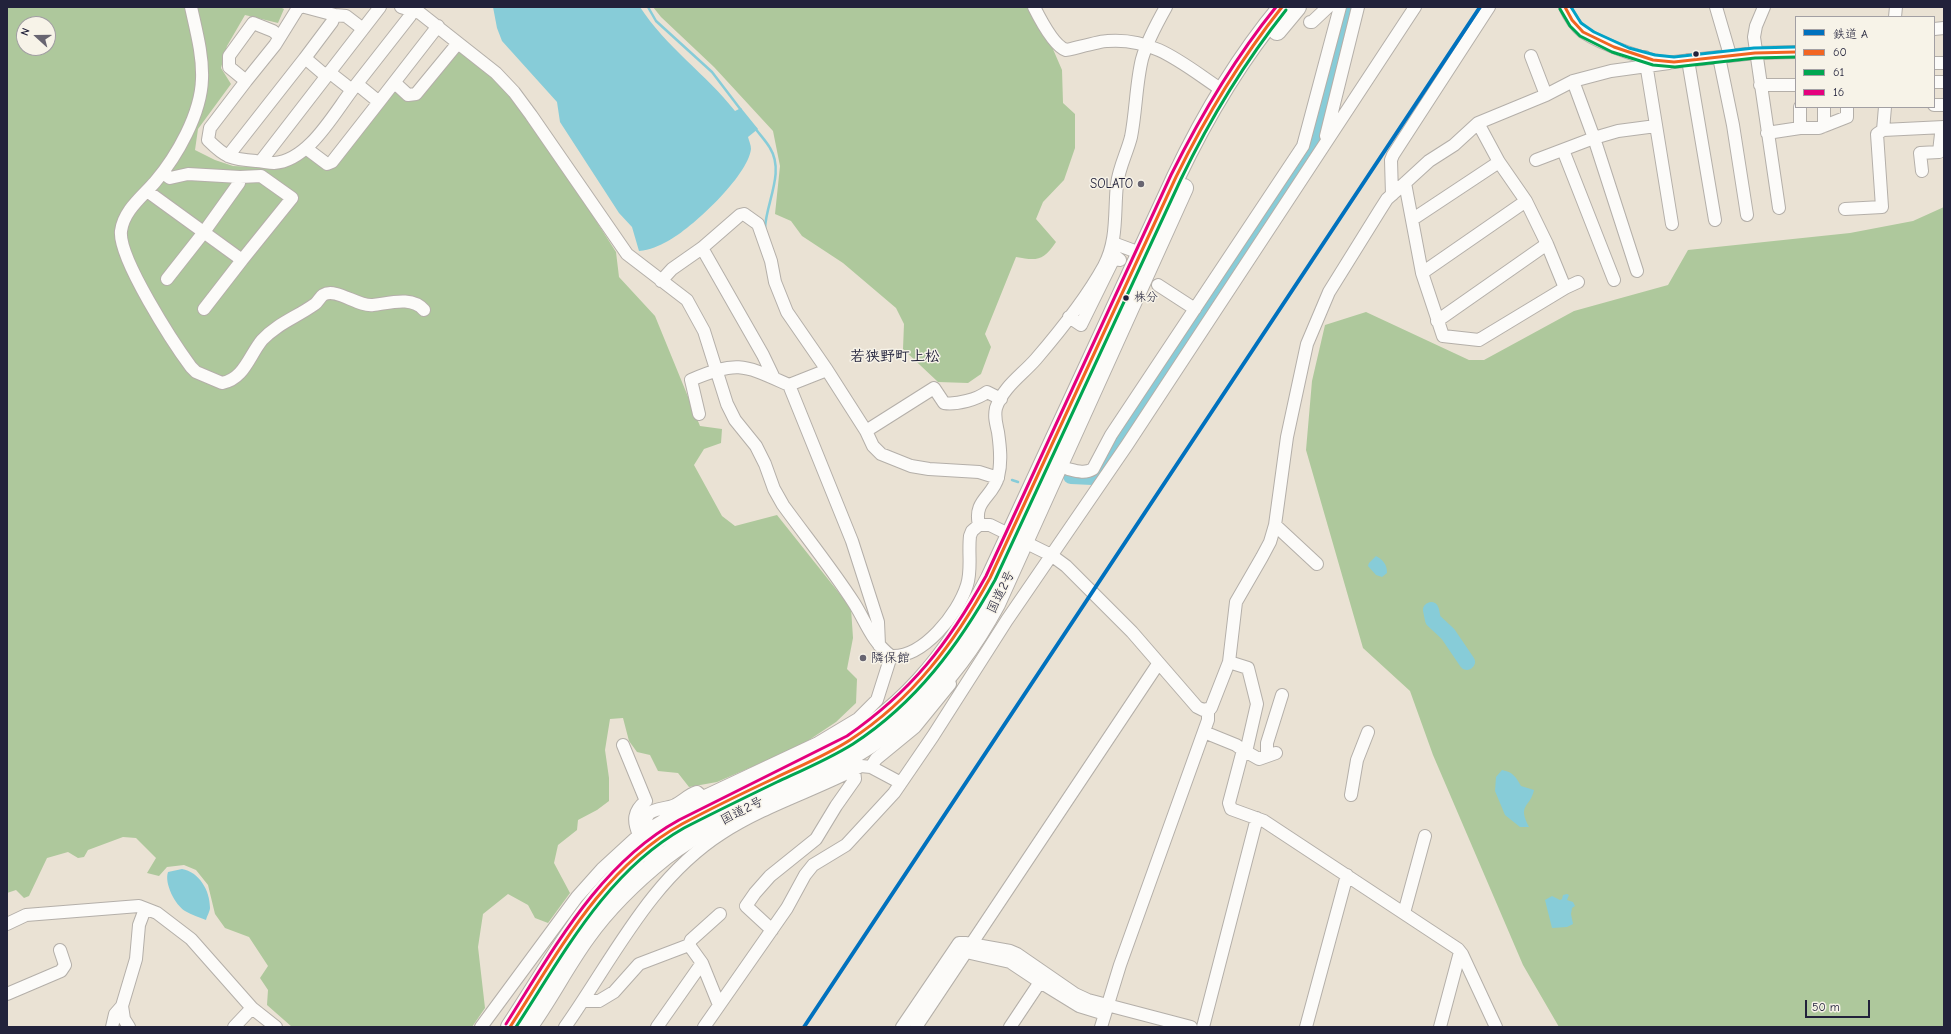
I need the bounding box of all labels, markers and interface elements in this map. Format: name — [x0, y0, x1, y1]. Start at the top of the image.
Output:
north arrow — [16, 16, 56, 56]
legend — [1795, 16, 1935, 108]
text: N — [18, 26, 33, 38]
text: 鉄道 A — [1833, 27, 1868, 41]
text: 60 — [1833, 45, 1847, 59]
unlabelled marker — [1691, 49, 1701, 59]
text: 61 — [1833, 65, 1844, 79]
text: 16 — [1833, 85, 1844, 99]
place label: SOLATO — [1090, 176, 1133, 192]
marker: SOLATO — [1136, 179, 1146, 189]
place label: 株分 — [1134, 291, 1158, 305]
marker: 株分 — [1121, 293, 1131, 303]
district label: 若狭野町上松 — [850, 348, 940, 366]
street label: 国道2号 — [984, 568, 1018, 616]
place label: 隣保館 — [871, 650, 910, 666]
marker: 隣保館 — [858, 653, 868, 663]
street label: 国道2号 — [718, 794, 766, 828]
scale bar — [1807, 992, 1872, 1018]
text: 50 m — [1812, 1000, 1840, 1014]

